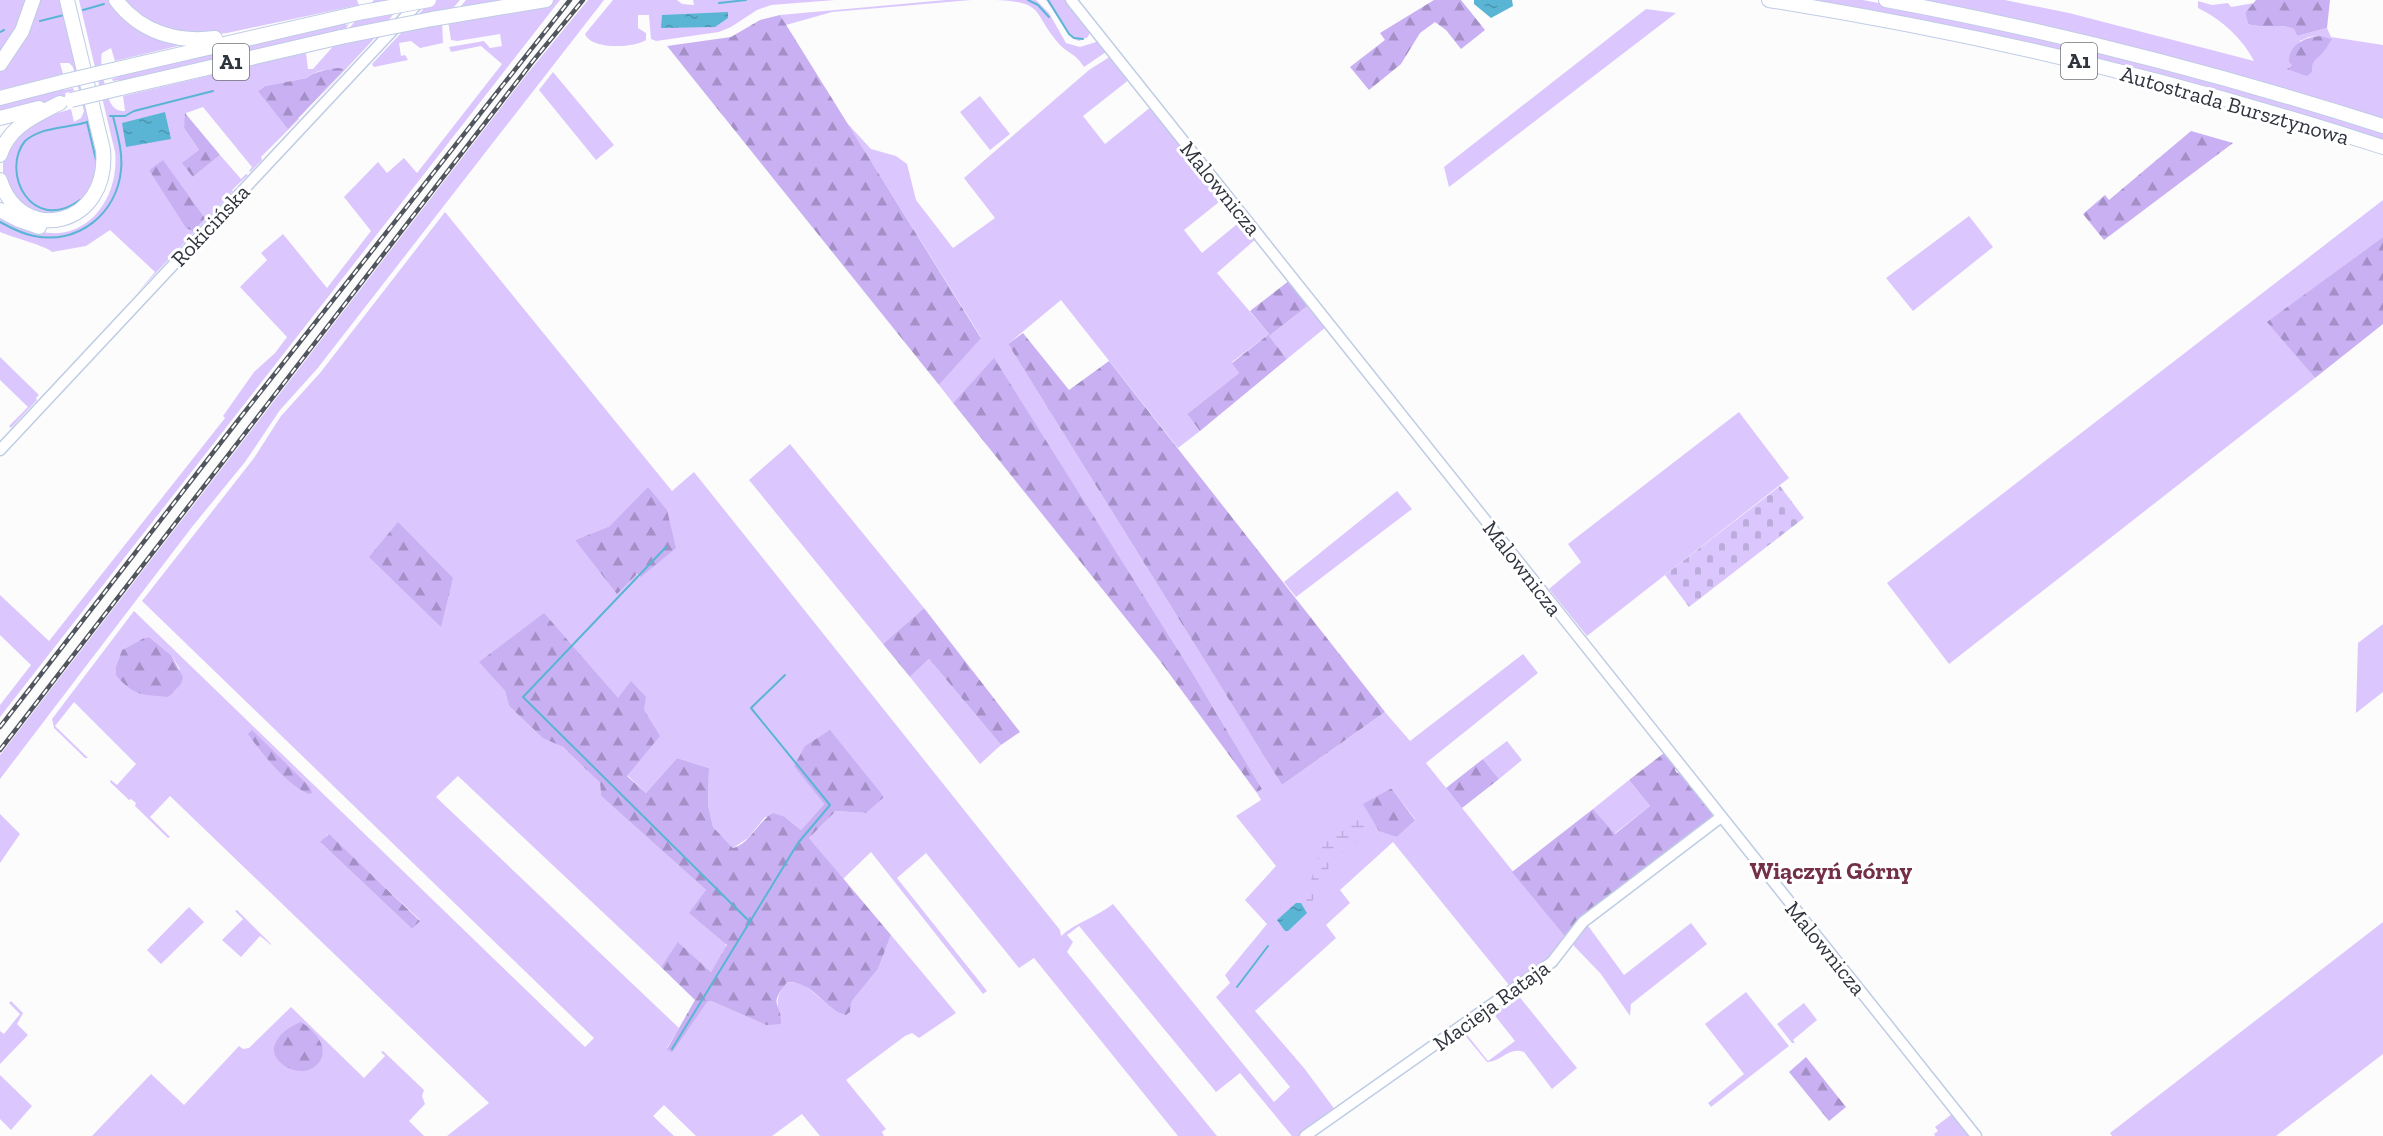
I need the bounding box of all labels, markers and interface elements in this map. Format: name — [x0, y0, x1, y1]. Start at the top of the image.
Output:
road number: A1 — [2061, 43, 2097, 79]
road number: A1 — [213, 44, 249, 80]
street label: Autostrada Bursztynowa — [2118, 60, 2353, 151]
street label: Malownicza — [1174, 136, 1267, 241]
street label: Rokicińska — [165, 178, 256, 272]
street label: Malownicza — [1477, 515, 1568, 622]
district label: Wiączyń Górny — [1750, 856, 1912, 885]
street label: Malownicza — [1779, 896, 1872, 1001]
street label: Macieja Rataja — [1428, 954, 1555, 1057]

